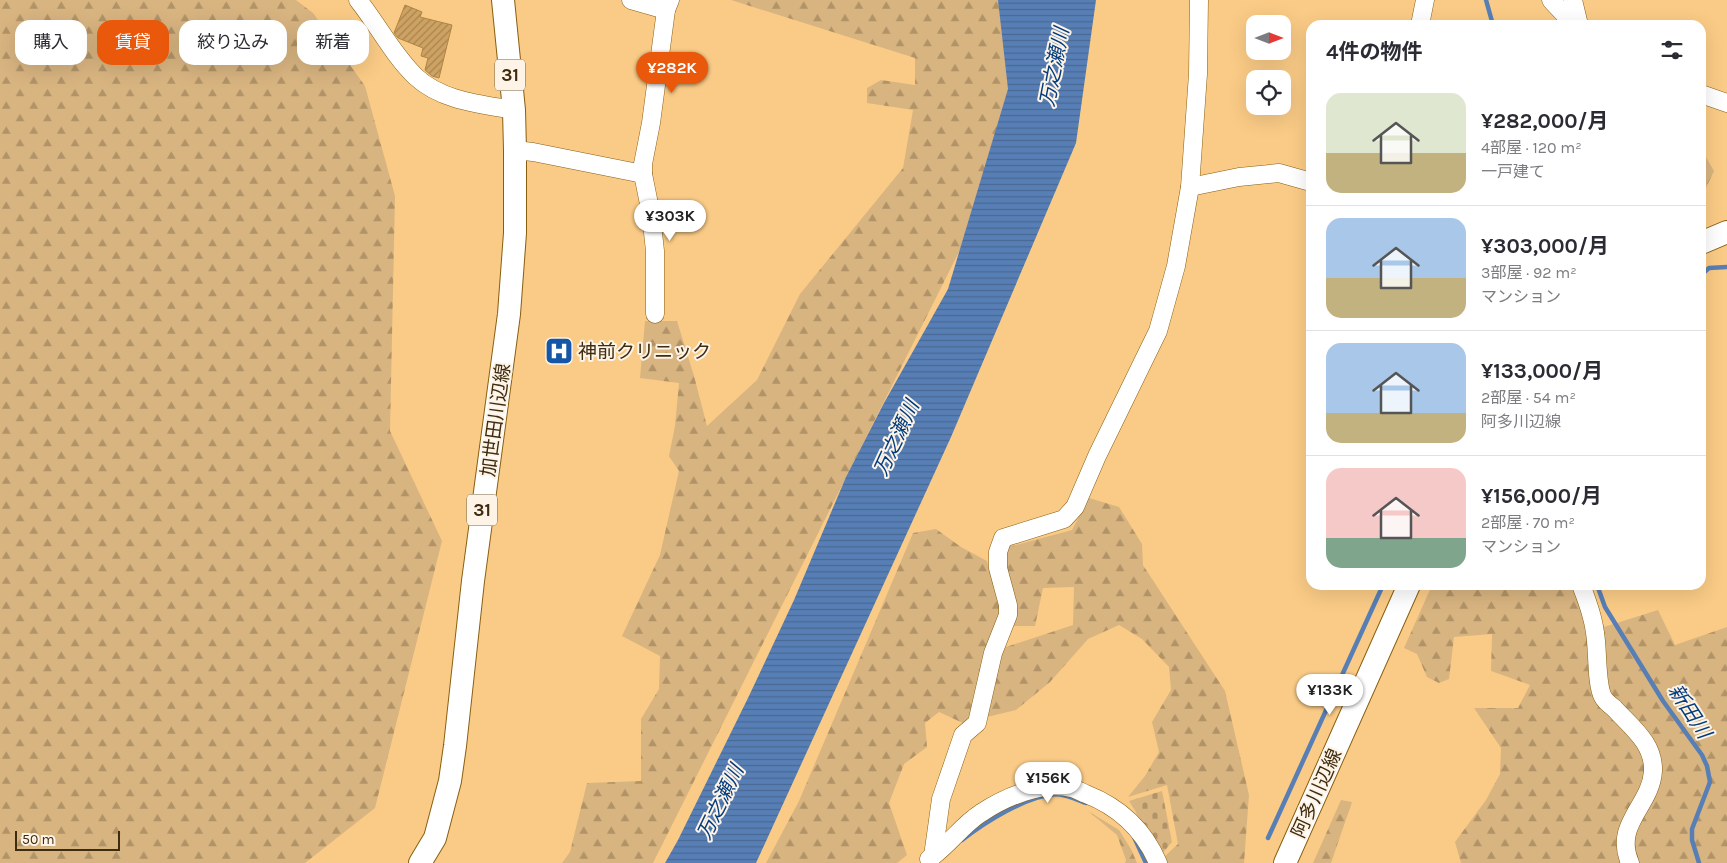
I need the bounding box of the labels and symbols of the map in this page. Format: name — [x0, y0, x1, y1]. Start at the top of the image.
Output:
north arrow — [1246, 15, 1291, 60]
water label: 万之瀬川 — [1036, 24, 1074, 109]
pin: ¥282K — [637, 52, 707, 94]
road number: 31 — [495, 60, 525, 90]
pin: ¥303K — [635, 200, 705, 242]
hospital icon: 神前クリニック — [544, 336, 574, 366]
place label: 神前クリニック — [578, 341, 711, 363]
street label: 加世田川辺線 — [477, 362, 515, 478]
water label: 万之瀬川 — [869, 395, 925, 479]
road number: 31 — [467, 494, 497, 526]
pin: ¥133K — [1295, 674, 1365, 716]
water label: 新田川 — [1664, 680, 1717, 744]
street label: 阿多川辺線 — [1288, 746, 1346, 841]
water label: 万之瀬川 — [693, 759, 749, 843]
pin: ¥156K — [1013, 762, 1083, 804]
scale bar — [15, 828, 120, 851]

